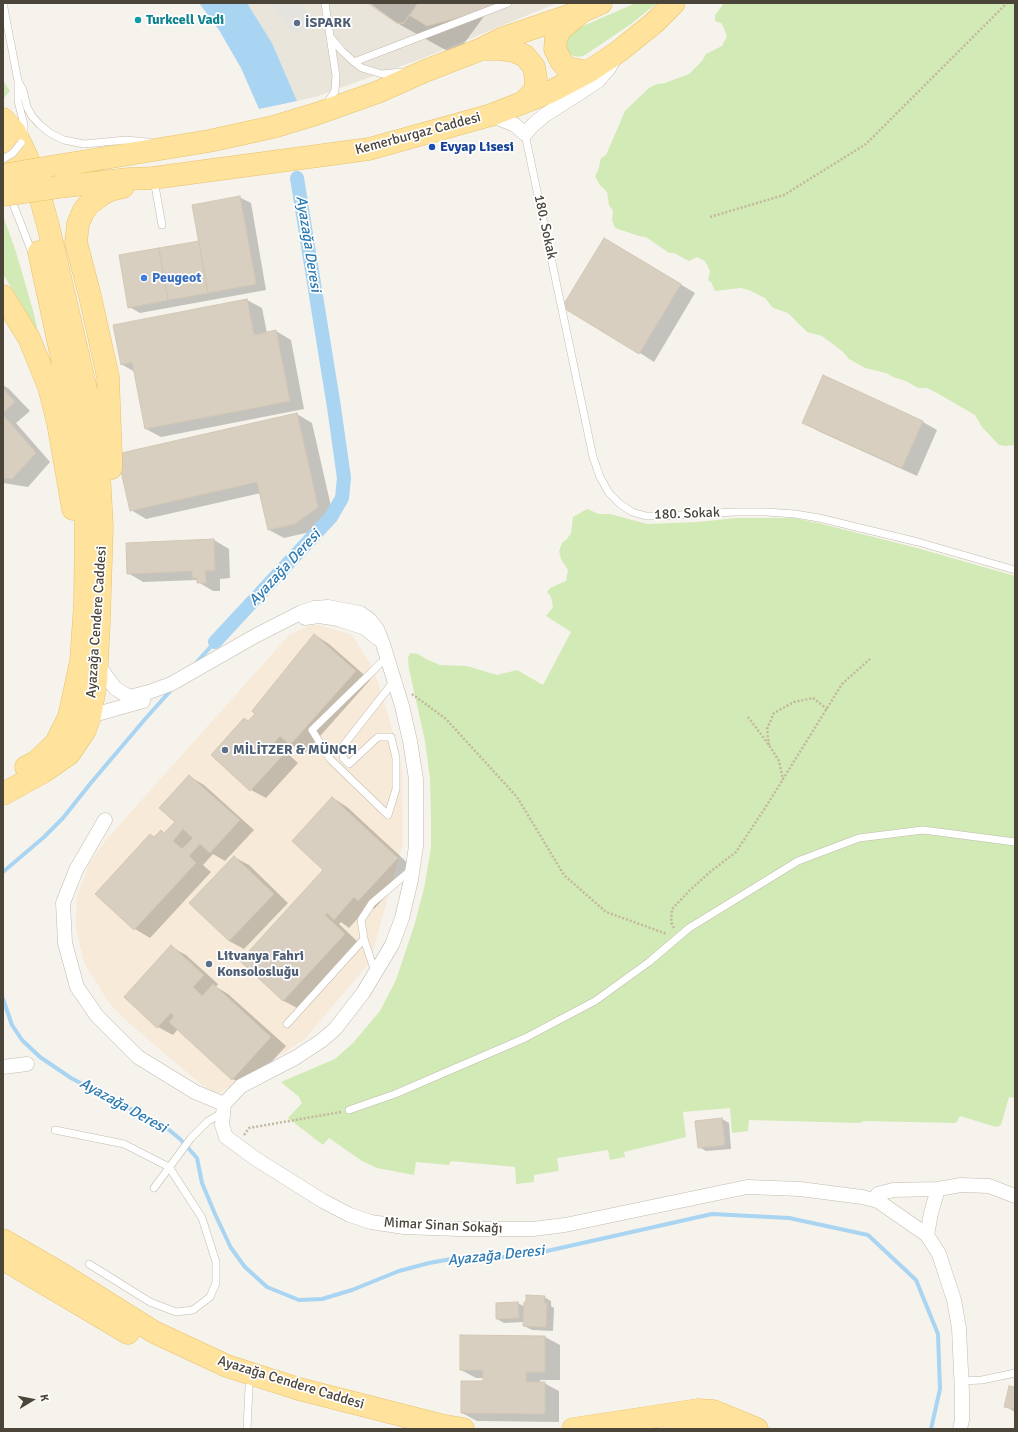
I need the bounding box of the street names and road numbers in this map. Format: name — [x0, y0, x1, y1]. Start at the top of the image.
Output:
street label: Kemerburgaz Caddesi — [353, 109, 483, 159]
street label: 180. Sokak — [530, 193, 560, 261]
street label: 180. Sokak — [654, 504, 720, 524]
street label: Ayazağa Cendere Caddesi — [83, 545, 111, 699]
street label: Mimar Sinan Sokağı — [383, 1214, 503, 1238]
street label: Ayazağa Cendere Caddesi — [216, 1353, 366, 1413]

